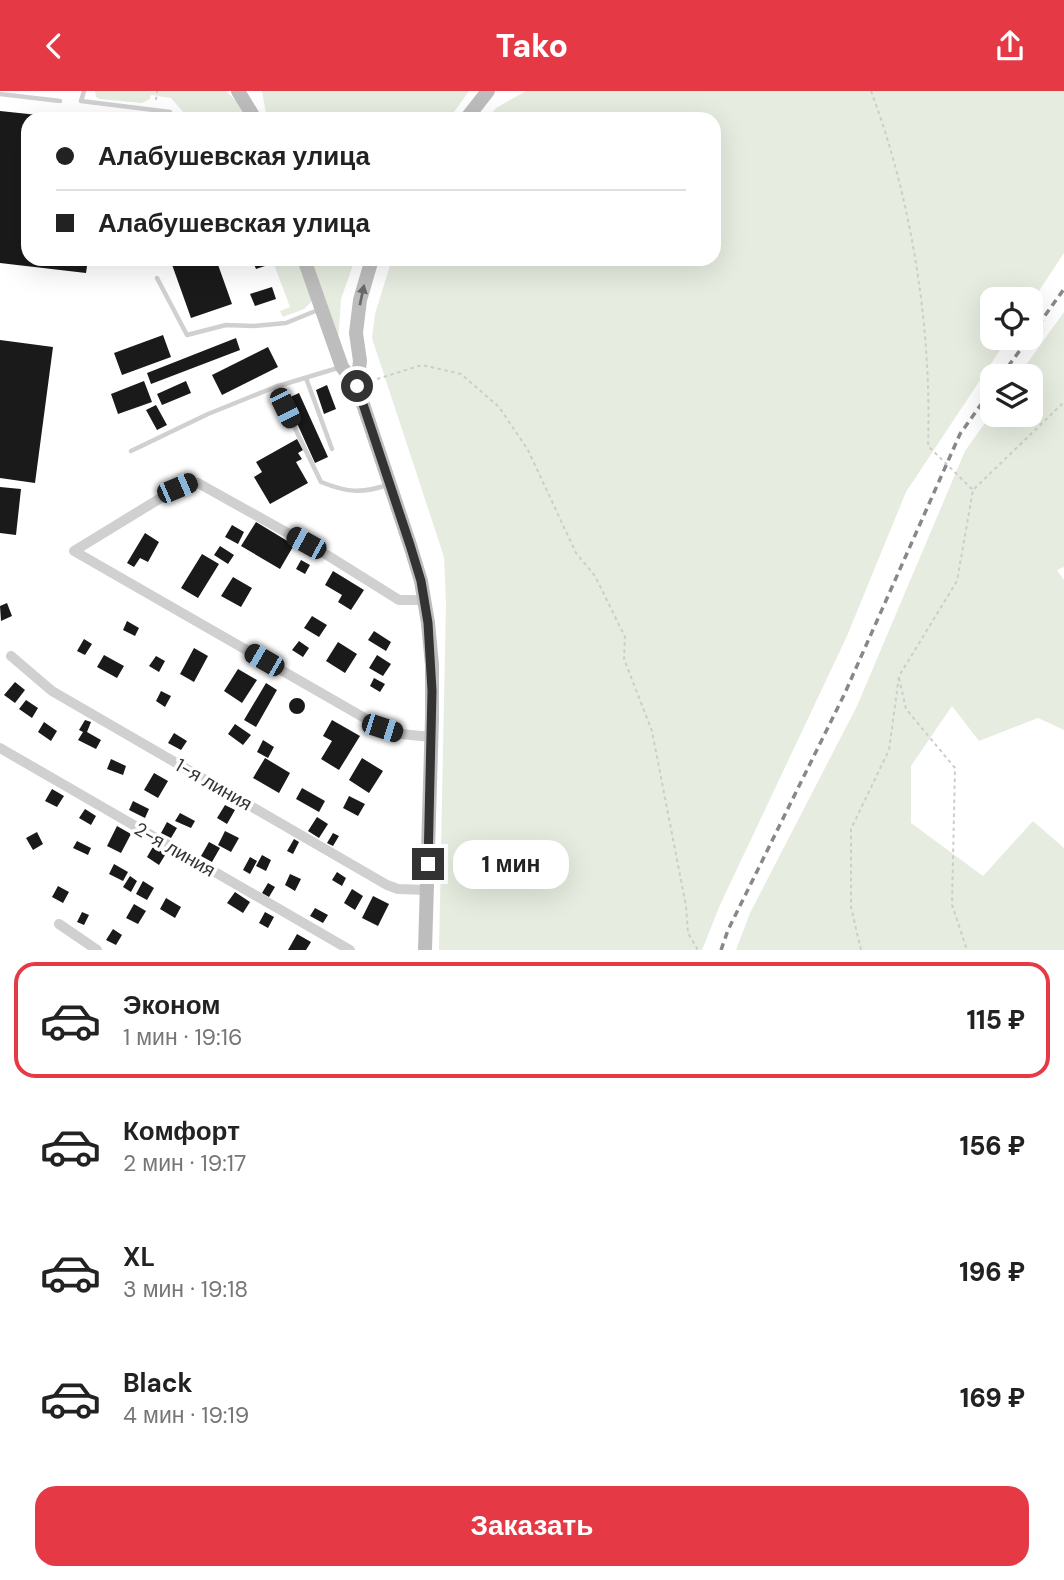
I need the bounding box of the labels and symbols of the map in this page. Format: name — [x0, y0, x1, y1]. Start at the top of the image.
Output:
one-way arrow — [356, 284, 367, 306]
route start — [341, 370, 373, 402]
car — [267, 385, 304, 431]
car — [154, 470, 201, 506]
car — [283, 524, 330, 562]
car — [241, 640, 288, 680]
car — [359, 712, 406, 744]
street label: 1-я линия — [171, 752, 257, 816]
street label: 2-я линия — [130, 816, 220, 883]
callout: 1 мин — [452, 839, 568, 889]
route end — [412, 848, 444, 880]

